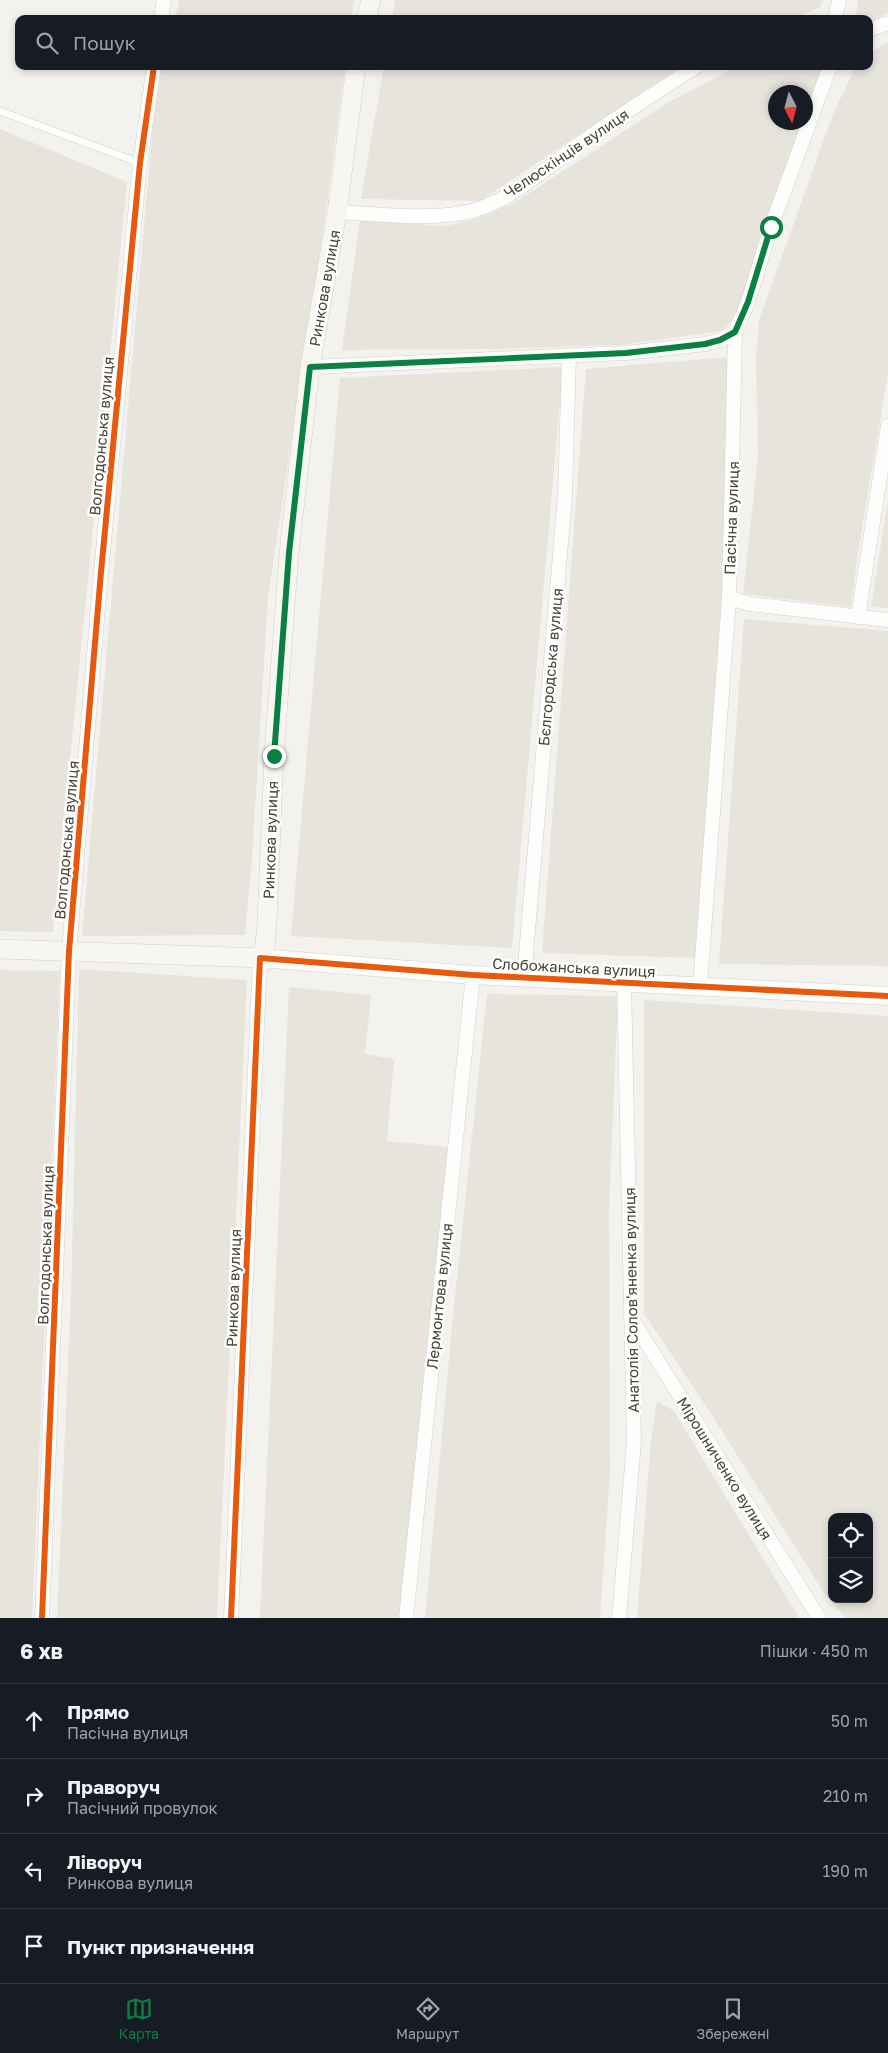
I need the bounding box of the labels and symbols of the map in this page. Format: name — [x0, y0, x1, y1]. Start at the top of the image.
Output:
north arrow — [768, 85, 813, 130]
street label: Челюскінців вулиця — [500, 105, 632, 201]
route start — [760, 216, 783, 239]
street label: Ринкова вулиця — [305, 228, 343, 348]
street label: Волгодонська вулиця — [85, 356, 117, 516]
street label: Пасічна вулиця — [720, 461, 742, 575]
street label: Бєлгородська вулиця — [534, 587, 566, 747]
route end — [263, 745, 286, 768]
street label: Волгодонська вулиця — [50, 760, 82, 920]
street label: Ринкова вулиця — [259, 781, 281, 899]
street label: Слобожанська вулиця — [492, 954, 656, 980]
street label: Волгодонська вулиця — [33, 1165, 57, 1325]
street label: Анатолія Солов'яненка вулиця — [620, 1187, 642, 1413]
street label: Лермонтова вулиця — [422, 1222, 456, 1370]
street label: Ринкова вулиця — [222, 1229, 244, 1347]
street label: Мірошниченко вулиця — [674, 1393, 776, 1543]

